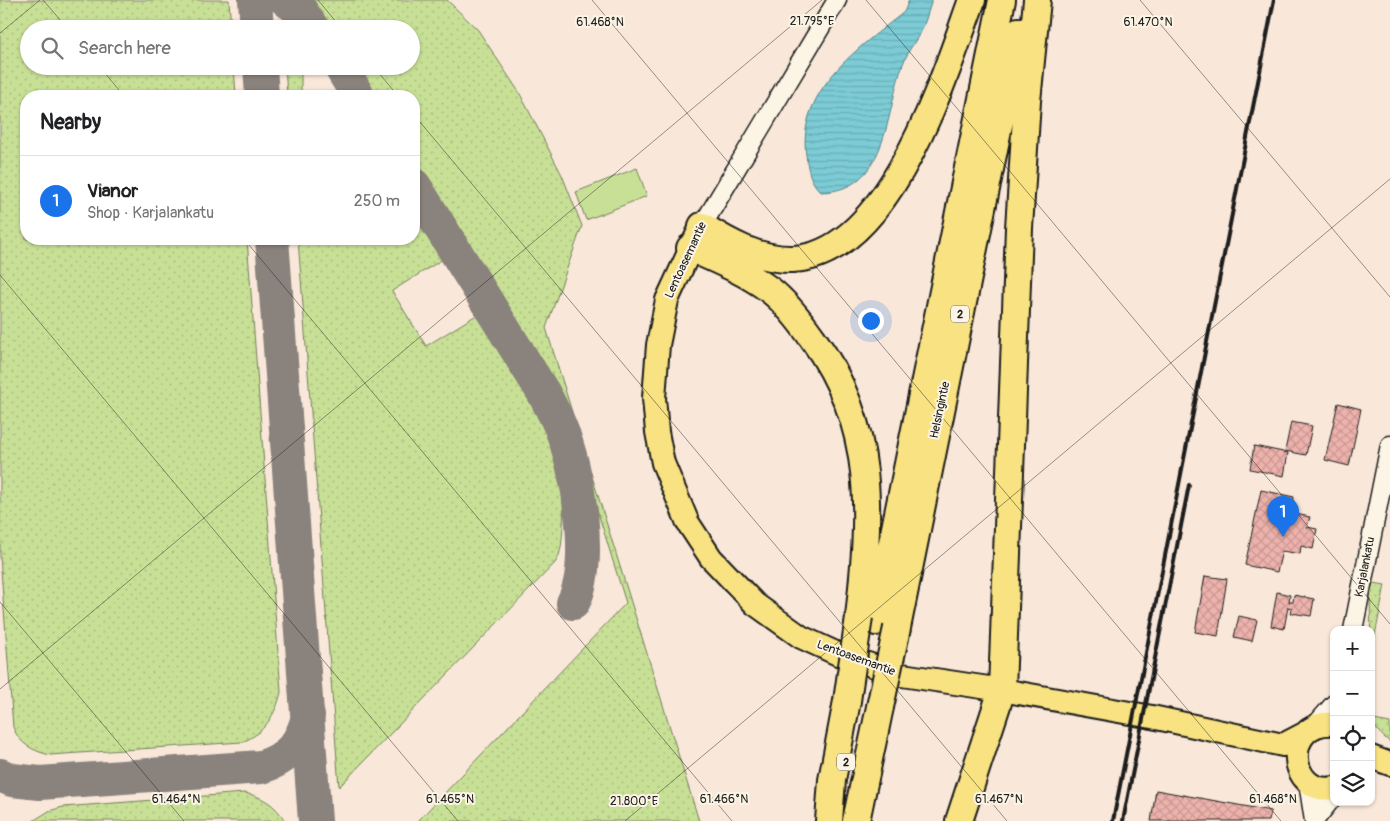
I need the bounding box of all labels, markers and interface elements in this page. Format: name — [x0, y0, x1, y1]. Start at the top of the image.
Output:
text: 21.795°E — [790, 14, 834, 29]
text: 61.468°N — [576, 15, 624, 30]
text: 61.470°N — [1123, 15, 1173, 30]
search box — [20, 20, 420, 75]
icon: search — [38, 34, 66, 62]
text: Search here — [78, 36, 171, 60]
text: Nearby — [40, 109, 101, 136]
text: Vianor — [87, 179, 138, 203]
text: 1 — [53, 191, 59, 211]
text: 250 m — [354, 191, 400, 211]
text: Shop · Karjalankatu — [87, 203, 214, 223]
street label: Lentoasemantie — [662, 219, 710, 301]
road number: 2 — [951, 306, 969, 322]
your location — [858, 308, 884, 334]
street label: Helsingintie — [927, 380, 953, 440]
pin: 1 — [1267, 496, 1299, 537]
street label: Karjalankatu — [1352, 535, 1378, 599]
map controls — [1330, 626, 1375, 806]
button: + — [1330, 626, 1375, 671]
street label: Lentoasemantie — [815, 637, 897, 679]
button: − — [1330, 671, 1375, 716]
button: locate — [1330, 716, 1375, 761]
road number: 2 — [837, 754, 855, 770]
button: layers — [1330, 761, 1375, 806]
text: 61.464°N — [152, 792, 200, 807]
text: 61.465°N — [426, 792, 474, 807]
text: 61.466°N — [700, 792, 748, 807]
text: 61.467°N — [975, 792, 1023, 807]
text: 61.468°N — [1249, 792, 1297, 807]
text: 21.800°E — [610, 794, 658, 809]

